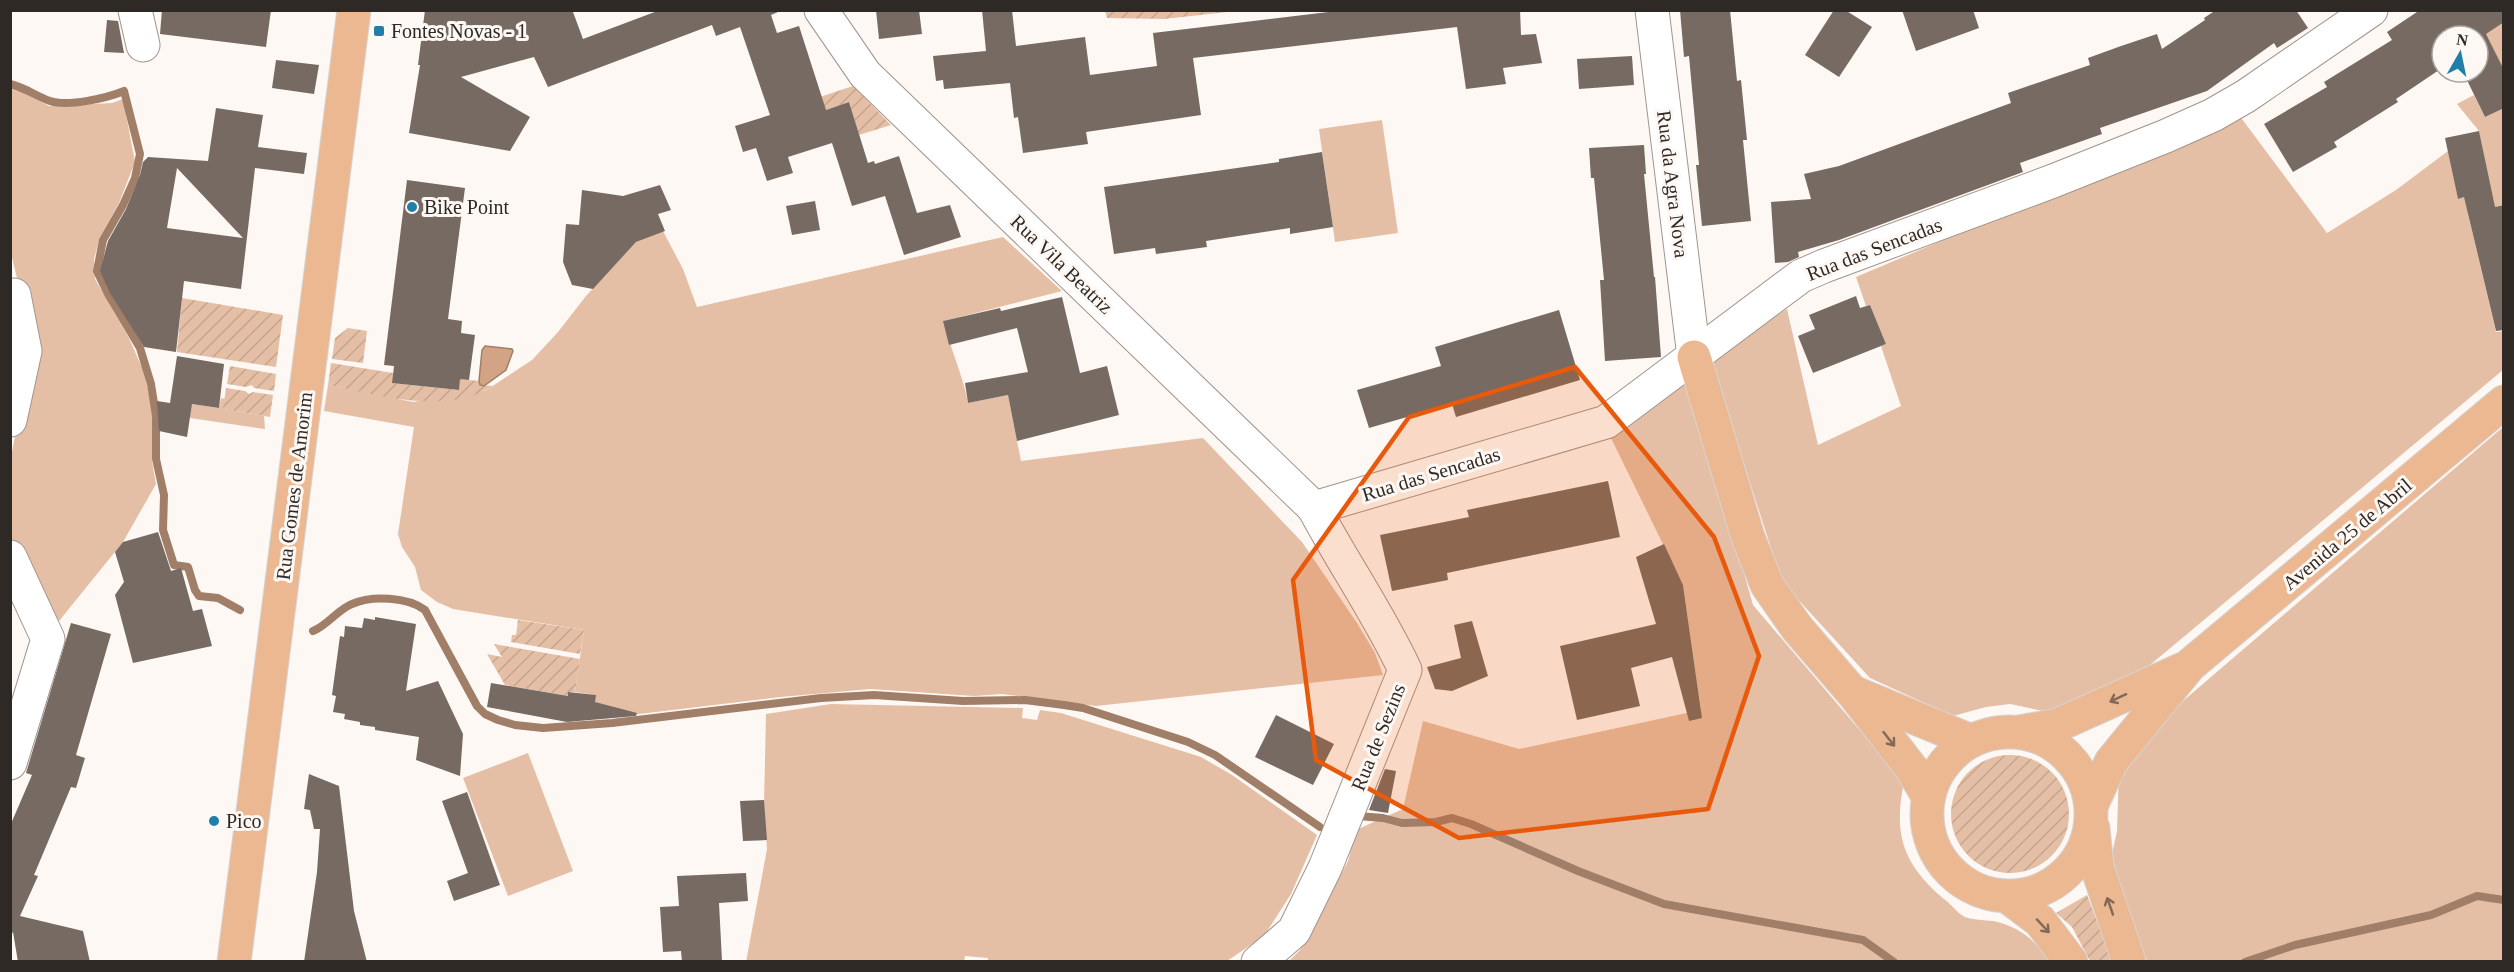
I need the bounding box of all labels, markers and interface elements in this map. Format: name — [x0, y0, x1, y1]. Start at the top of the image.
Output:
place label: Fontes Novas - 1 — [391, 20, 527, 42]
marker: Fontes Novas - 1 — [372, 24, 386, 38]
north arrow — [2430, 24, 2490, 84]
text: N — [2455, 30, 2470, 49]
street label: Rua da Agra Nova — [1652, 109, 1693, 259]
place label: Bike Point — [424, 196, 509, 218]
marker: Bike Point — [405, 200, 419, 214]
street label: Rua Vila Beatriz — [1007, 210, 1118, 318]
street label: Rua das Sencadas — [1803, 213, 1945, 285]
street label: Rua Gomes de Amorim — [272, 390, 317, 581]
street label: Rua das Sencadas — [1359, 442, 1503, 505]
street label: Avenida 25 de Abril — [2278, 473, 2416, 594]
street label: Rua de Sezins — [1347, 680, 1410, 794]
one-way arrow — [2109, 692, 2127, 704]
one-way arrow — [1883, 730, 1895, 746]
place label: Pico — [226, 810, 262, 832]
marker: Pico — [207, 814, 221, 828]
one-way arrow — [2104, 897, 2115, 916]
one-way arrow — [2036, 918, 2050, 933]

